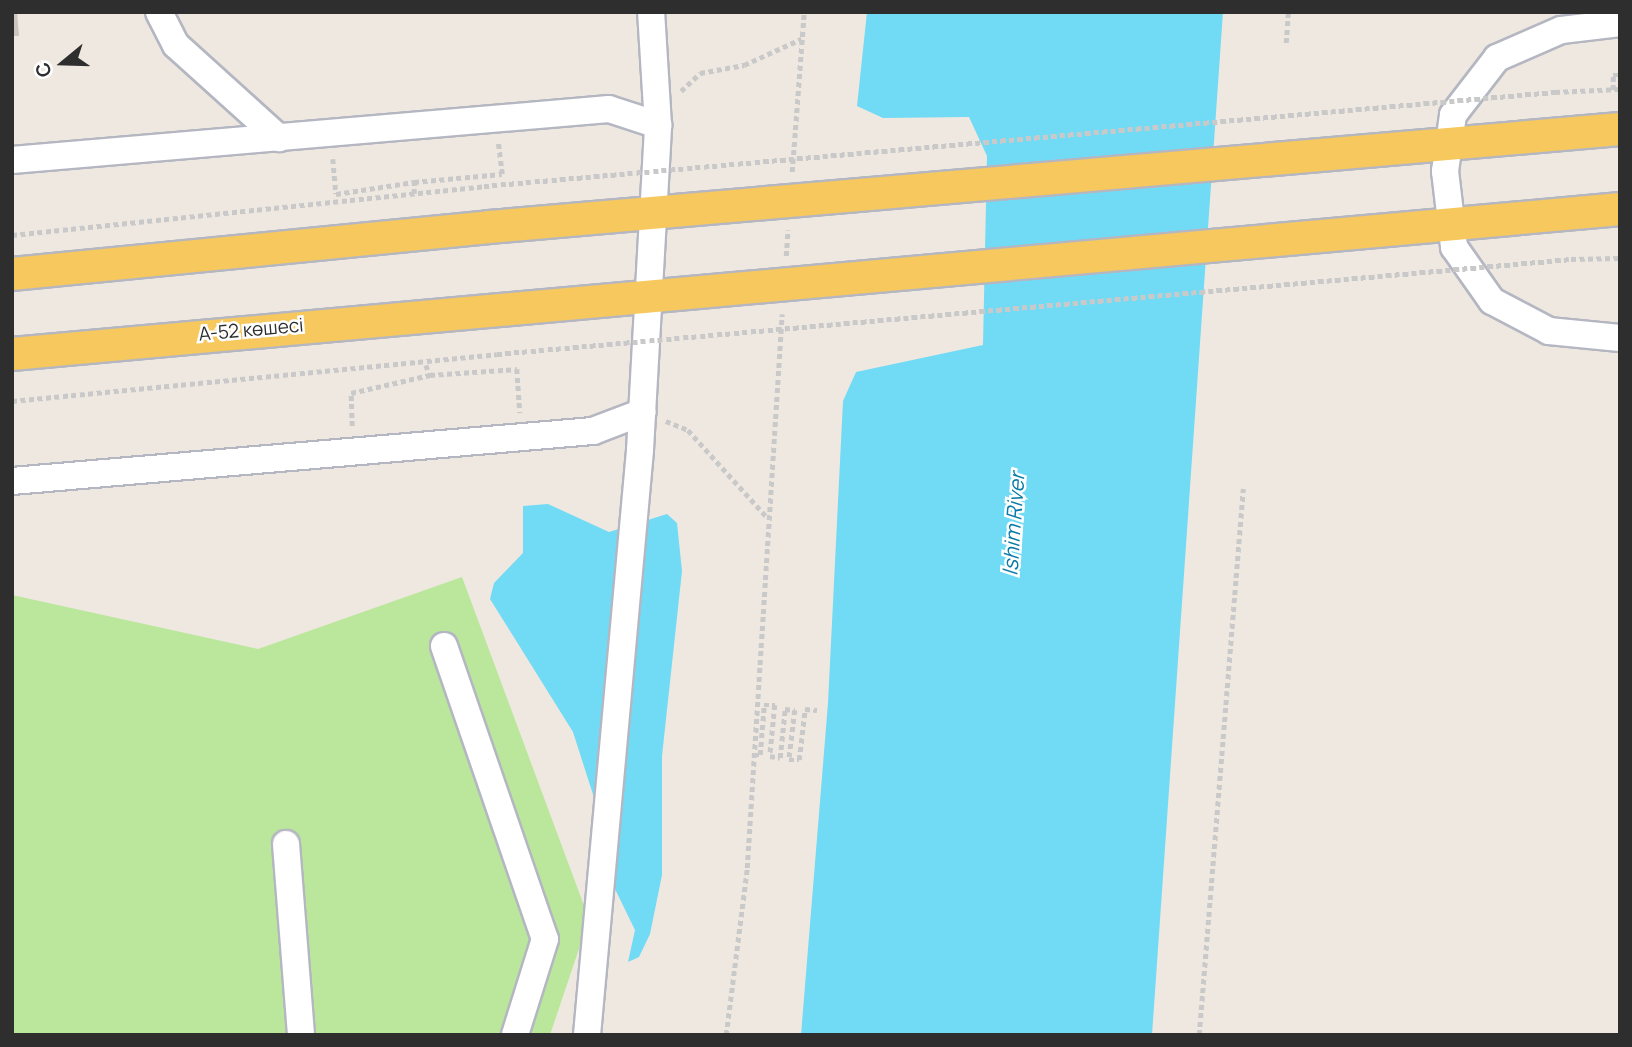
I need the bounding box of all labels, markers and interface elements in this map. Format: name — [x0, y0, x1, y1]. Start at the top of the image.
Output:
north arrow — [28, 28, 98, 98]
text: С — [29, 59, 58, 81]
street label: А-52 көшесі — [198, 314, 304, 346]
water label: Ishim River — [997, 471, 1029, 577]

